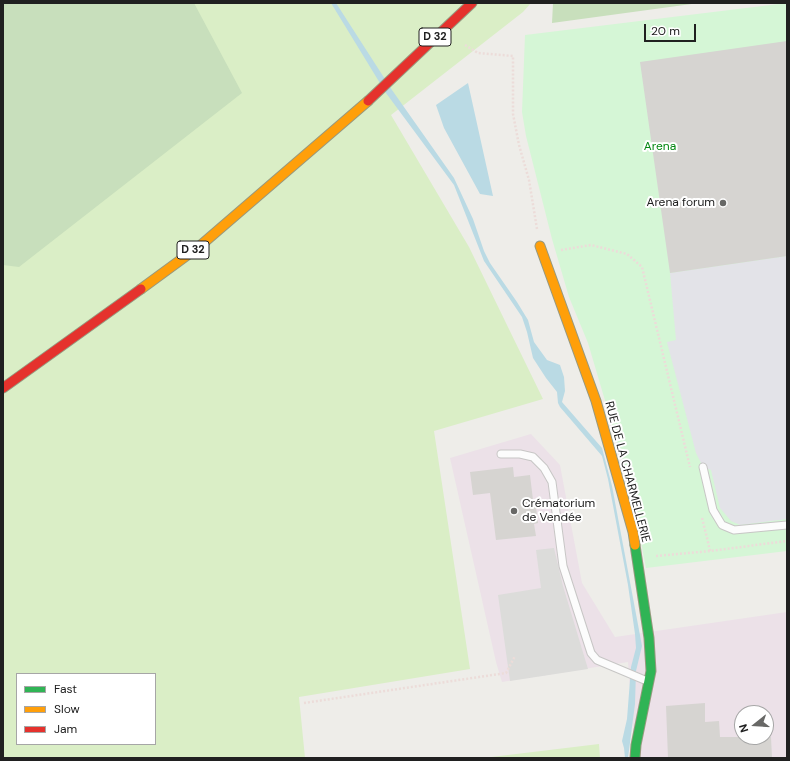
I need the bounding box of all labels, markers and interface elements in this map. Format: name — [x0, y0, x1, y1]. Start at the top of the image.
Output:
scale bar — [646, 16, 698, 42]
text: 20 m — [651, 23, 680, 39]
road number: D 32 — [419, 28, 451, 46]
park label: Arena — [644, 140, 676, 154]
place label: Arena forum — [646, 196, 715, 210]
marker: Arena forum — [718, 198, 728, 208]
road number: D 32 — [177, 241, 209, 259]
street label: RUE DE LA CHARMELLERIE — [601, 400, 653, 544]
place label: Crématorium de Vendée — [522, 497, 595, 525]
marker: Crématorium de Vendée — [509, 506, 519, 516]
legend — [16, 673, 156, 745]
text: Fast — [54, 681, 77, 697]
text: Slow — [54, 701, 80, 717]
north arrow — [734, 705, 774, 745]
text: Jam — [54, 721, 77, 737]
text: N — [736, 722, 751, 734]

